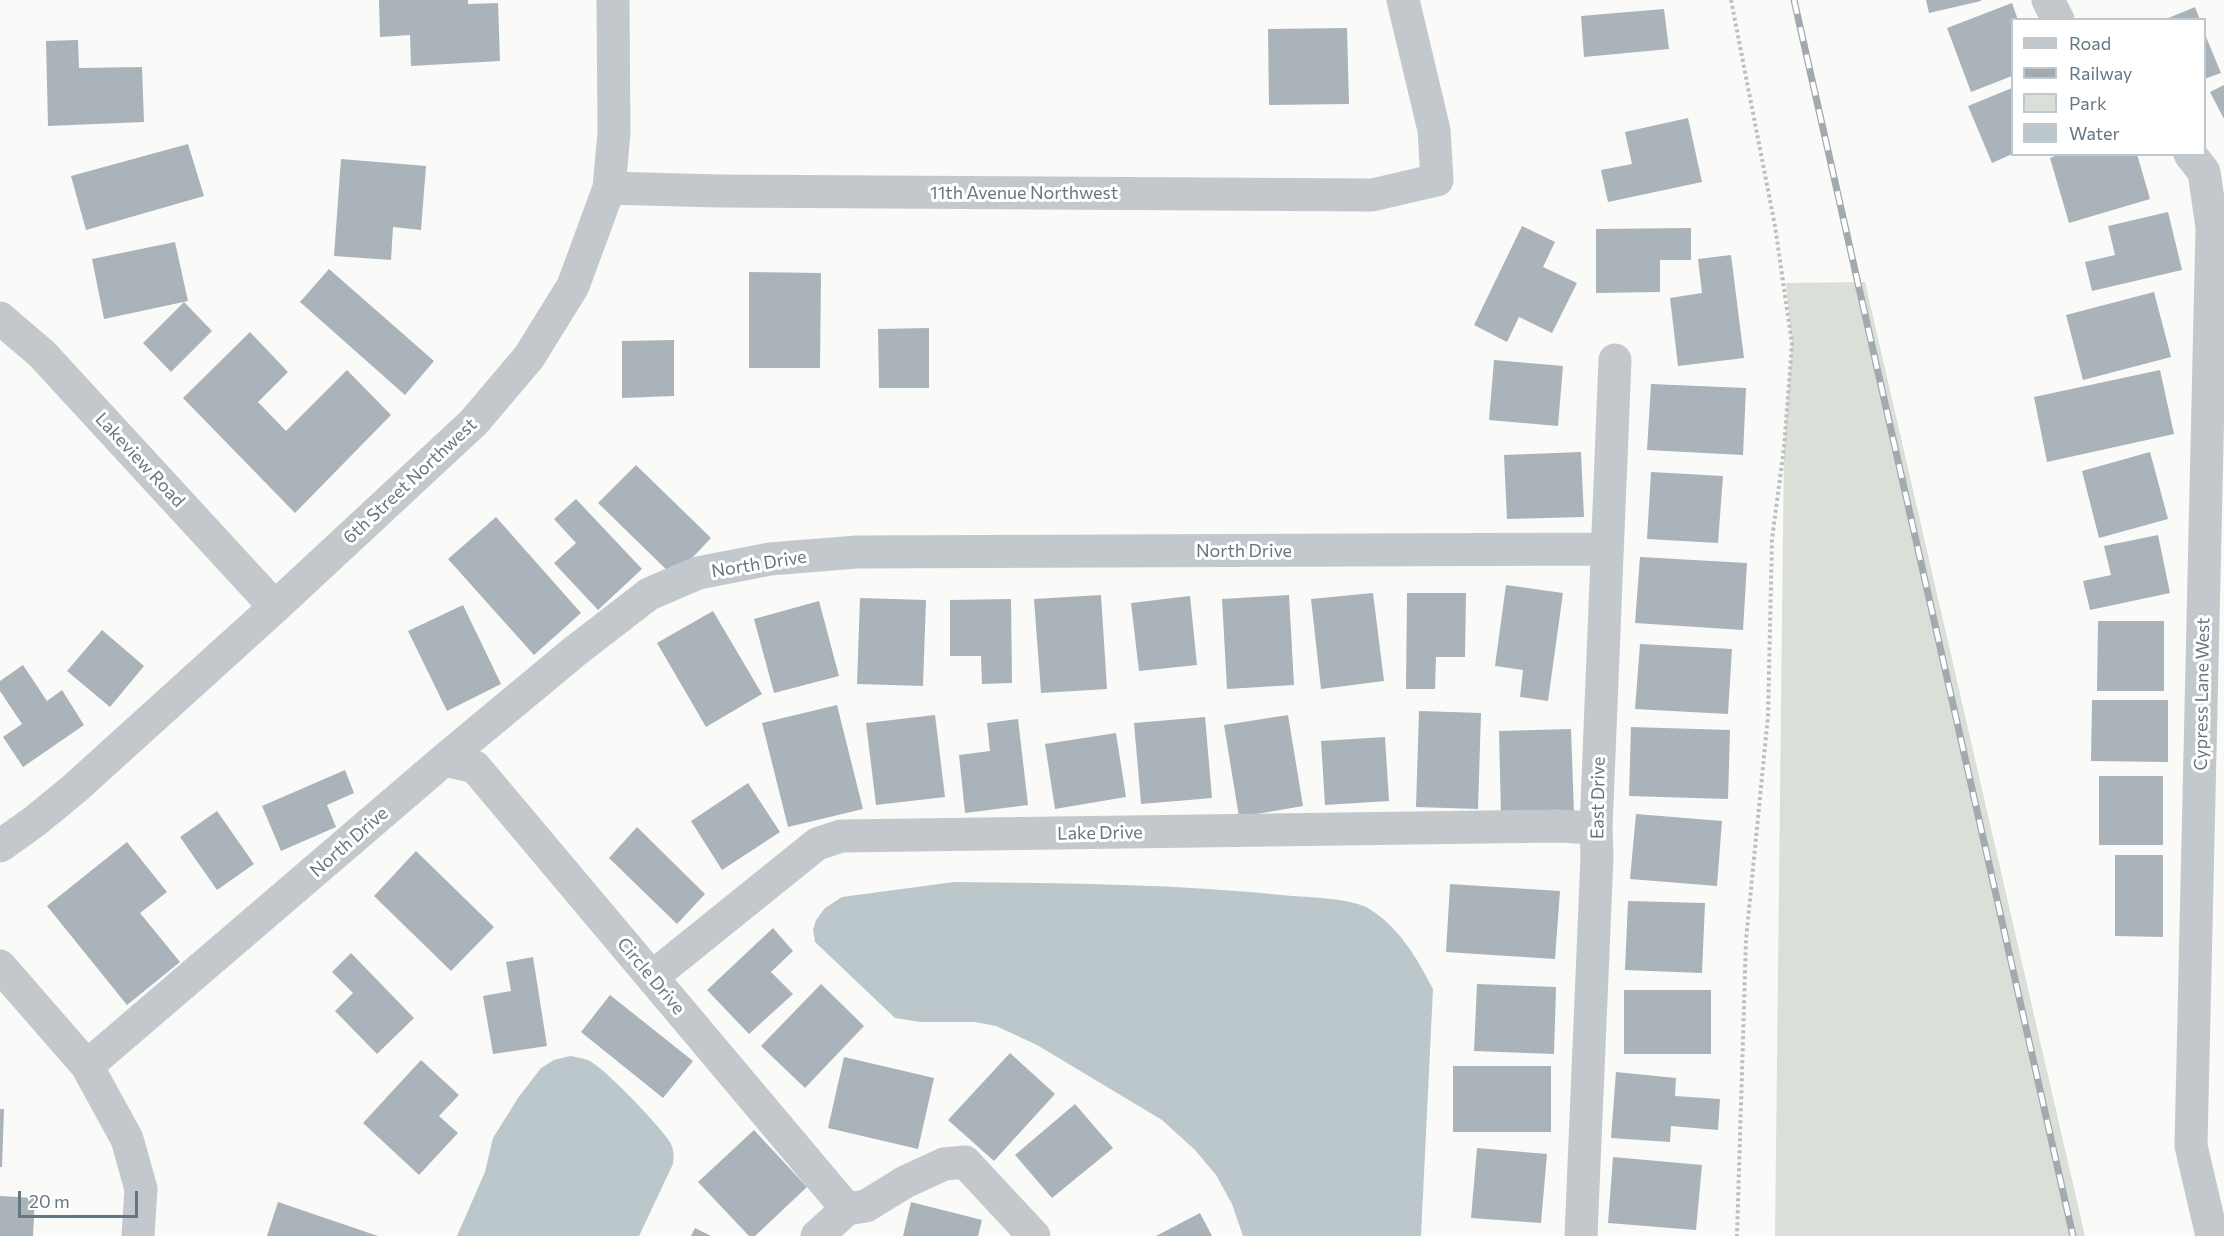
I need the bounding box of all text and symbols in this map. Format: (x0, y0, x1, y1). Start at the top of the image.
legend (2011, 18, 2206, 156)
text: Road (2069, 32, 2111, 54)
text: Railway (2069, 62, 2132, 84)
text: Park (2069, 92, 2107, 114)
text: Water (2069, 122, 2120, 144)
street label: 11th Avenue Northwest (930, 182, 1118, 204)
street label: Lakeview Road (91, 408, 189, 512)
street label: 6th Street Northwest (339, 414, 481, 548)
street label: North Drive (1196, 540, 1292, 562)
street label: North Drive (710, 546, 808, 582)
street label: Cypress Lane West (2190, 617, 2214, 771)
street label: East Drive (1586, 757, 1610, 839)
street label: North Drive (306, 802, 392, 882)
street label: Lake Drive (1057, 821, 1143, 845)
street label: Circle Drive (613, 933, 689, 1019)
scale bar (21, 1179, 141, 1217)
text: 20 m (29, 1190, 70, 1212)

